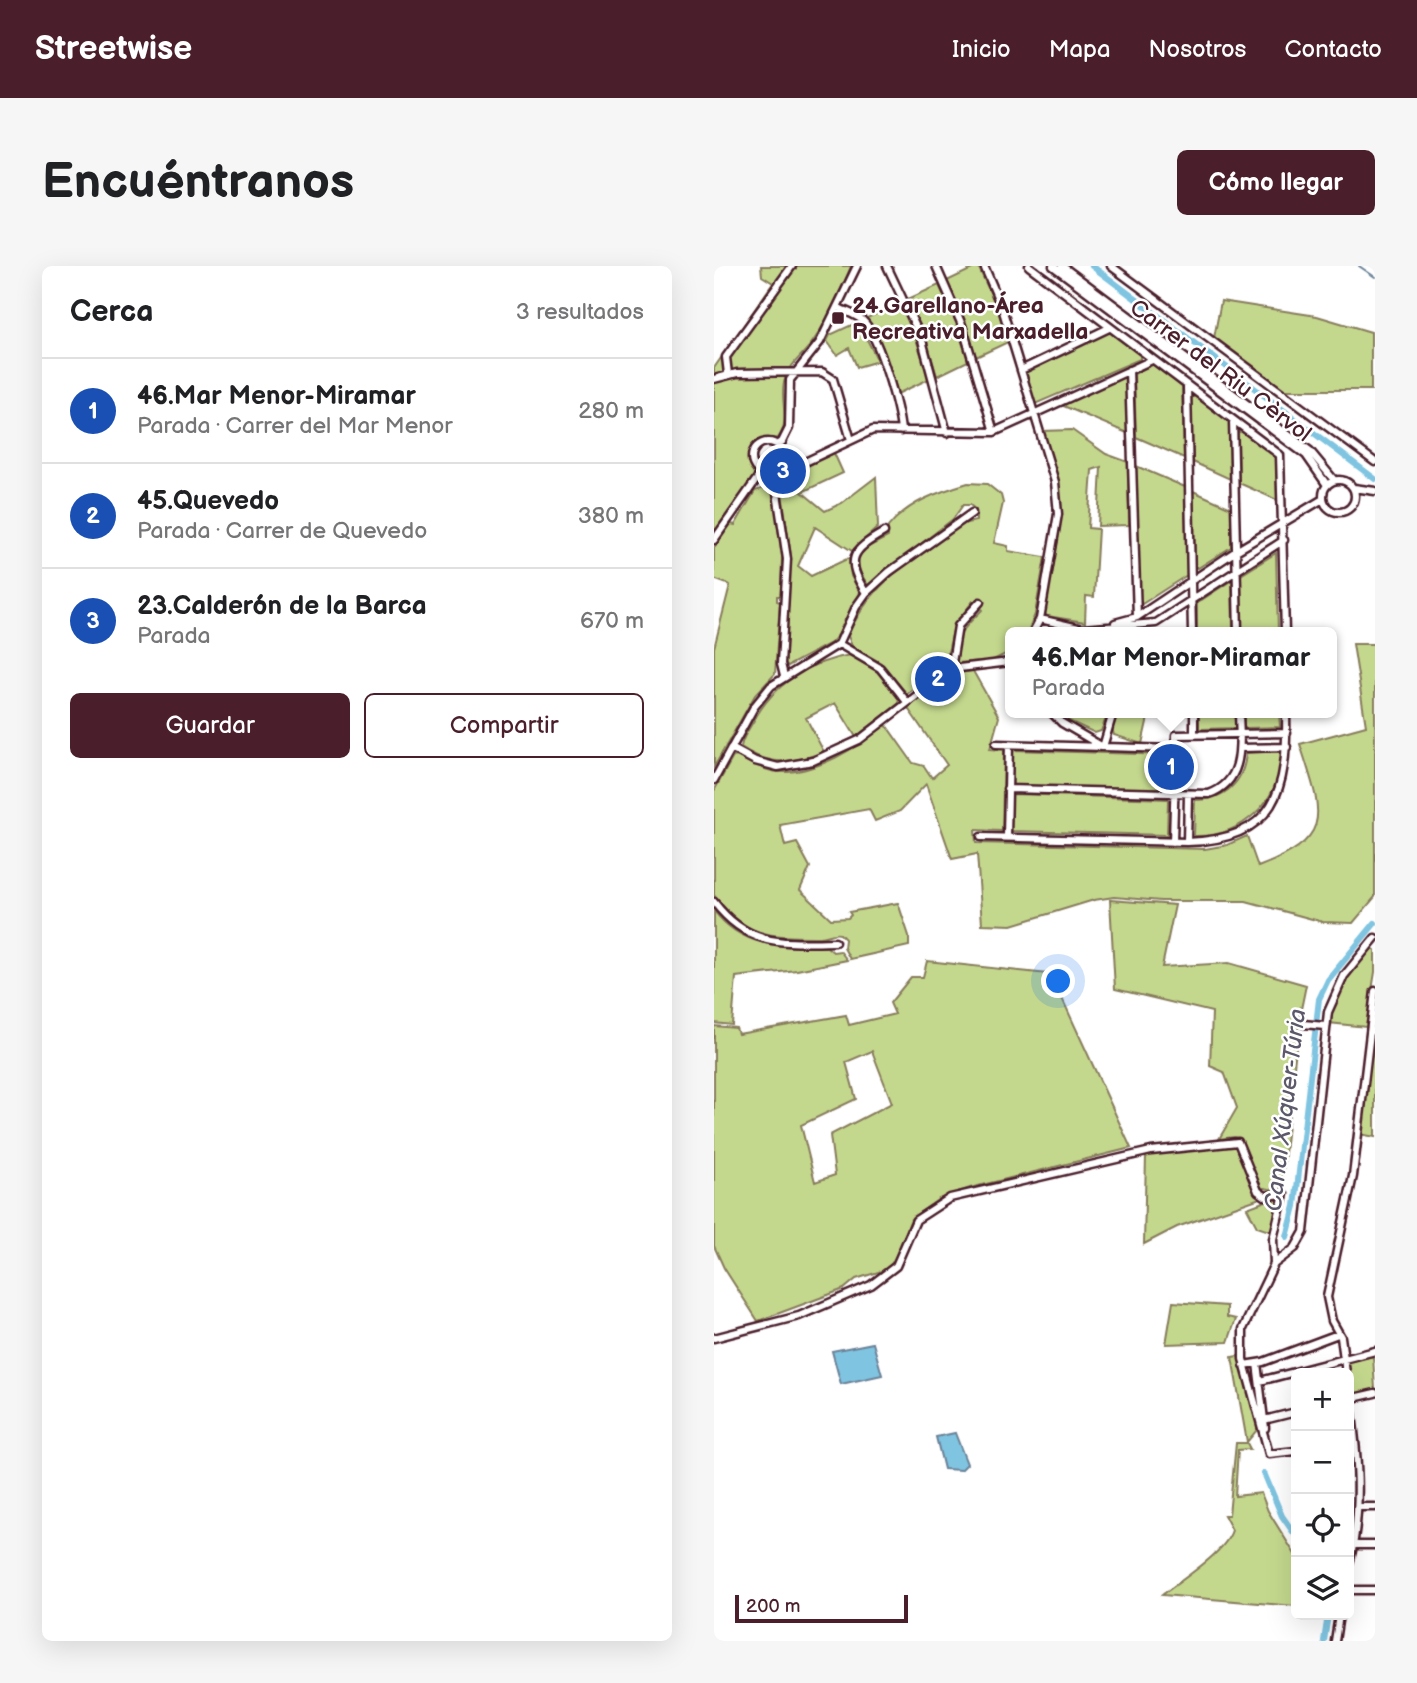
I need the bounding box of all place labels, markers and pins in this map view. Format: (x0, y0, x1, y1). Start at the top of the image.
place label: 24.Garellano-Área Recreativa Marxadella (852, 291, 1088, 346)
marker: 24.Garellano-Área Recreativa Marxadella (830, 310, 846, 326)
pin: 3 (760, 445, 806, 497)
pin: 2 (915, 653, 961, 705)
pin: 1 (1148, 741, 1194, 793)

